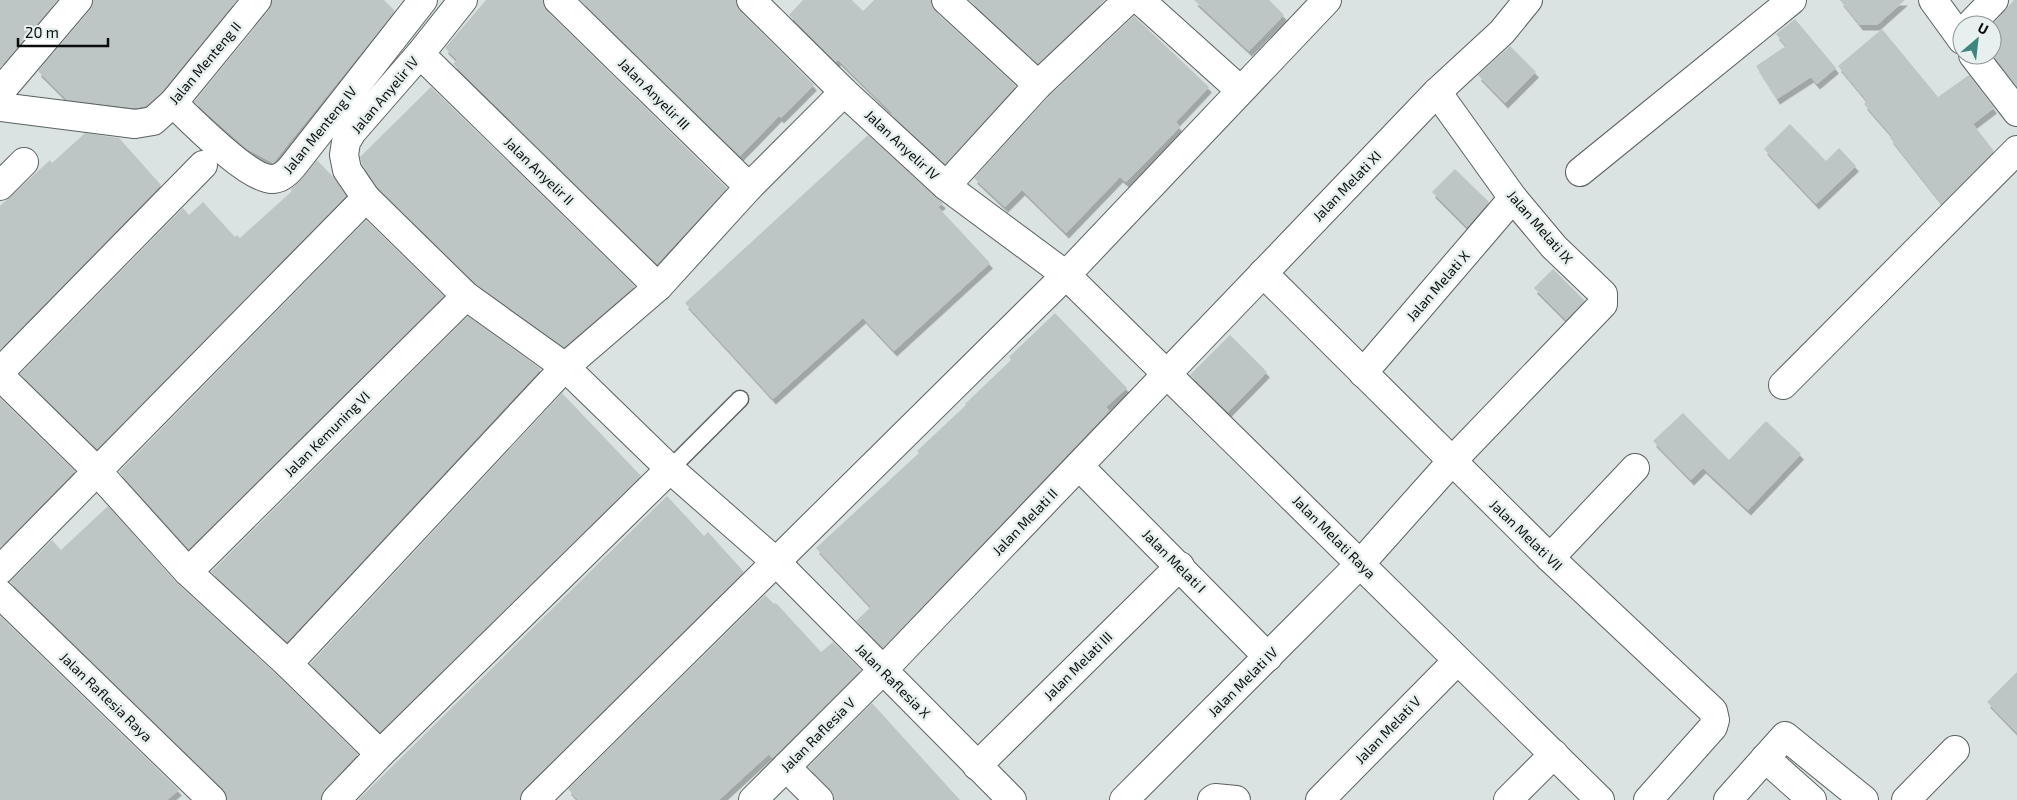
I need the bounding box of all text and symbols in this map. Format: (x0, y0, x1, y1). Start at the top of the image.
scale bar (18, 15, 108, 47)
north arrow (1952, 15, 2002, 65)
street label: Jalan Menteng II (165, 18, 244, 107)
text: U (1975, 18, 1992, 38)
text: 20 m (25, 23, 59, 41)
street label: Jalan Anyelir IV (348, 52, 422, 137)
street label: Jalan Anyelir III (615, 54, 694, 133)
street label: Jalan Menteng IV (279, 82, 360, 177)
street label: Jalan Anyelir IV (862, 106, 943, 184)
street label: Jalan Anyelir II (501, 133, 578, 208)
street label: Jalan Melati XI (1309, 147, 1384, 224)
street label: Jalan Melati IX (1504, 187, 1577, 267)
street label: Jalan Melati X (1402, 247, 1473, 324)
street label: Jalan Kemuning VI (280, 387, 373, 480)
street label: Jalan Melati II (988, 485, 1061, 559)
street label: Jalan Melati Raya (1289, 492, 1379, 582)
street label: Jalan Melati VII (1486, 496, 1566, 574)
street label: Jalan Melati I (1139, 525, 1210, 596)
street label: Jalan Melati III (1040, 628, 1116, 704)
street label: Jalan Raflesia X (852, 640, 935, 722)
street label: Jalan Melati IV (1204, 643, 1281, 720)
street label: Jalan Raflesia Raya (57, 648, 156, 745)
street label: Jalan Melati V (1351, 692, 1424, 767)
street label: Jalan Raflesia V (777, 694, 859, 775)

